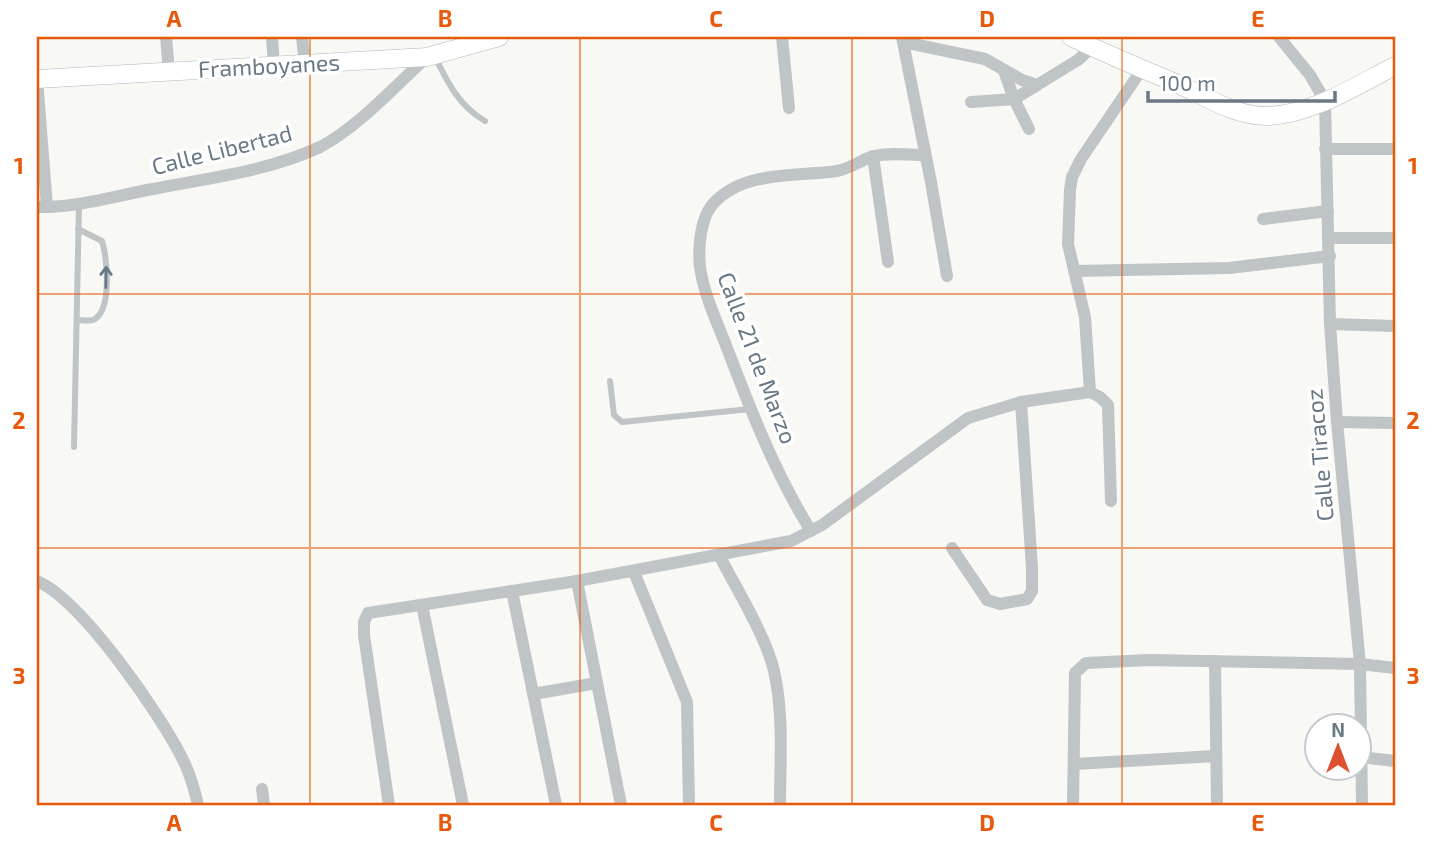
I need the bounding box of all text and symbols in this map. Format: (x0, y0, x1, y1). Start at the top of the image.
text: A (166, 4, 182, 32)
text: B (438, 4, 452, 32)
text: C (709, 4, 723, 32)
text: D (979, 4, 995, 32)
text: E (1251, 4, 1265, 32)
street label: Framboyanes (197, 47, 341, 83)
scale bar (1148, 60, 1336, 104)
text: 100 m (1159, 70, 1216, 95)
street label: Calle Libertad (149, 118, 295, 180)
text: 1 (14, 151, 24, 179)
text: 1 (1408, 151, 1418, 179)
one-way arrow (100, 266, 113, 289)
street label: Calle 21 de Marzo (712, 268, 804, 447)
street label: Calle Tiracoz (1299, 388, 1339, 523)
text: 2 (12, 406, 26, 434)
text: 2 (1406, 406, 1420, 434)
text: 3 (12, 661, 26, 689)
text: 3 (1406, 661, 1420, 689)
north arrow (1302, 712, 1372, 782)
text: N (1331, 718, 1345, 741)
text: A (166, 808, 182, 836)
text: B (438, 808, 452, 836)
text: C (709, 808, 723, 836)
text: D (979, 808, 995, 836)
text: E (1251, 808, 1265, 836)

